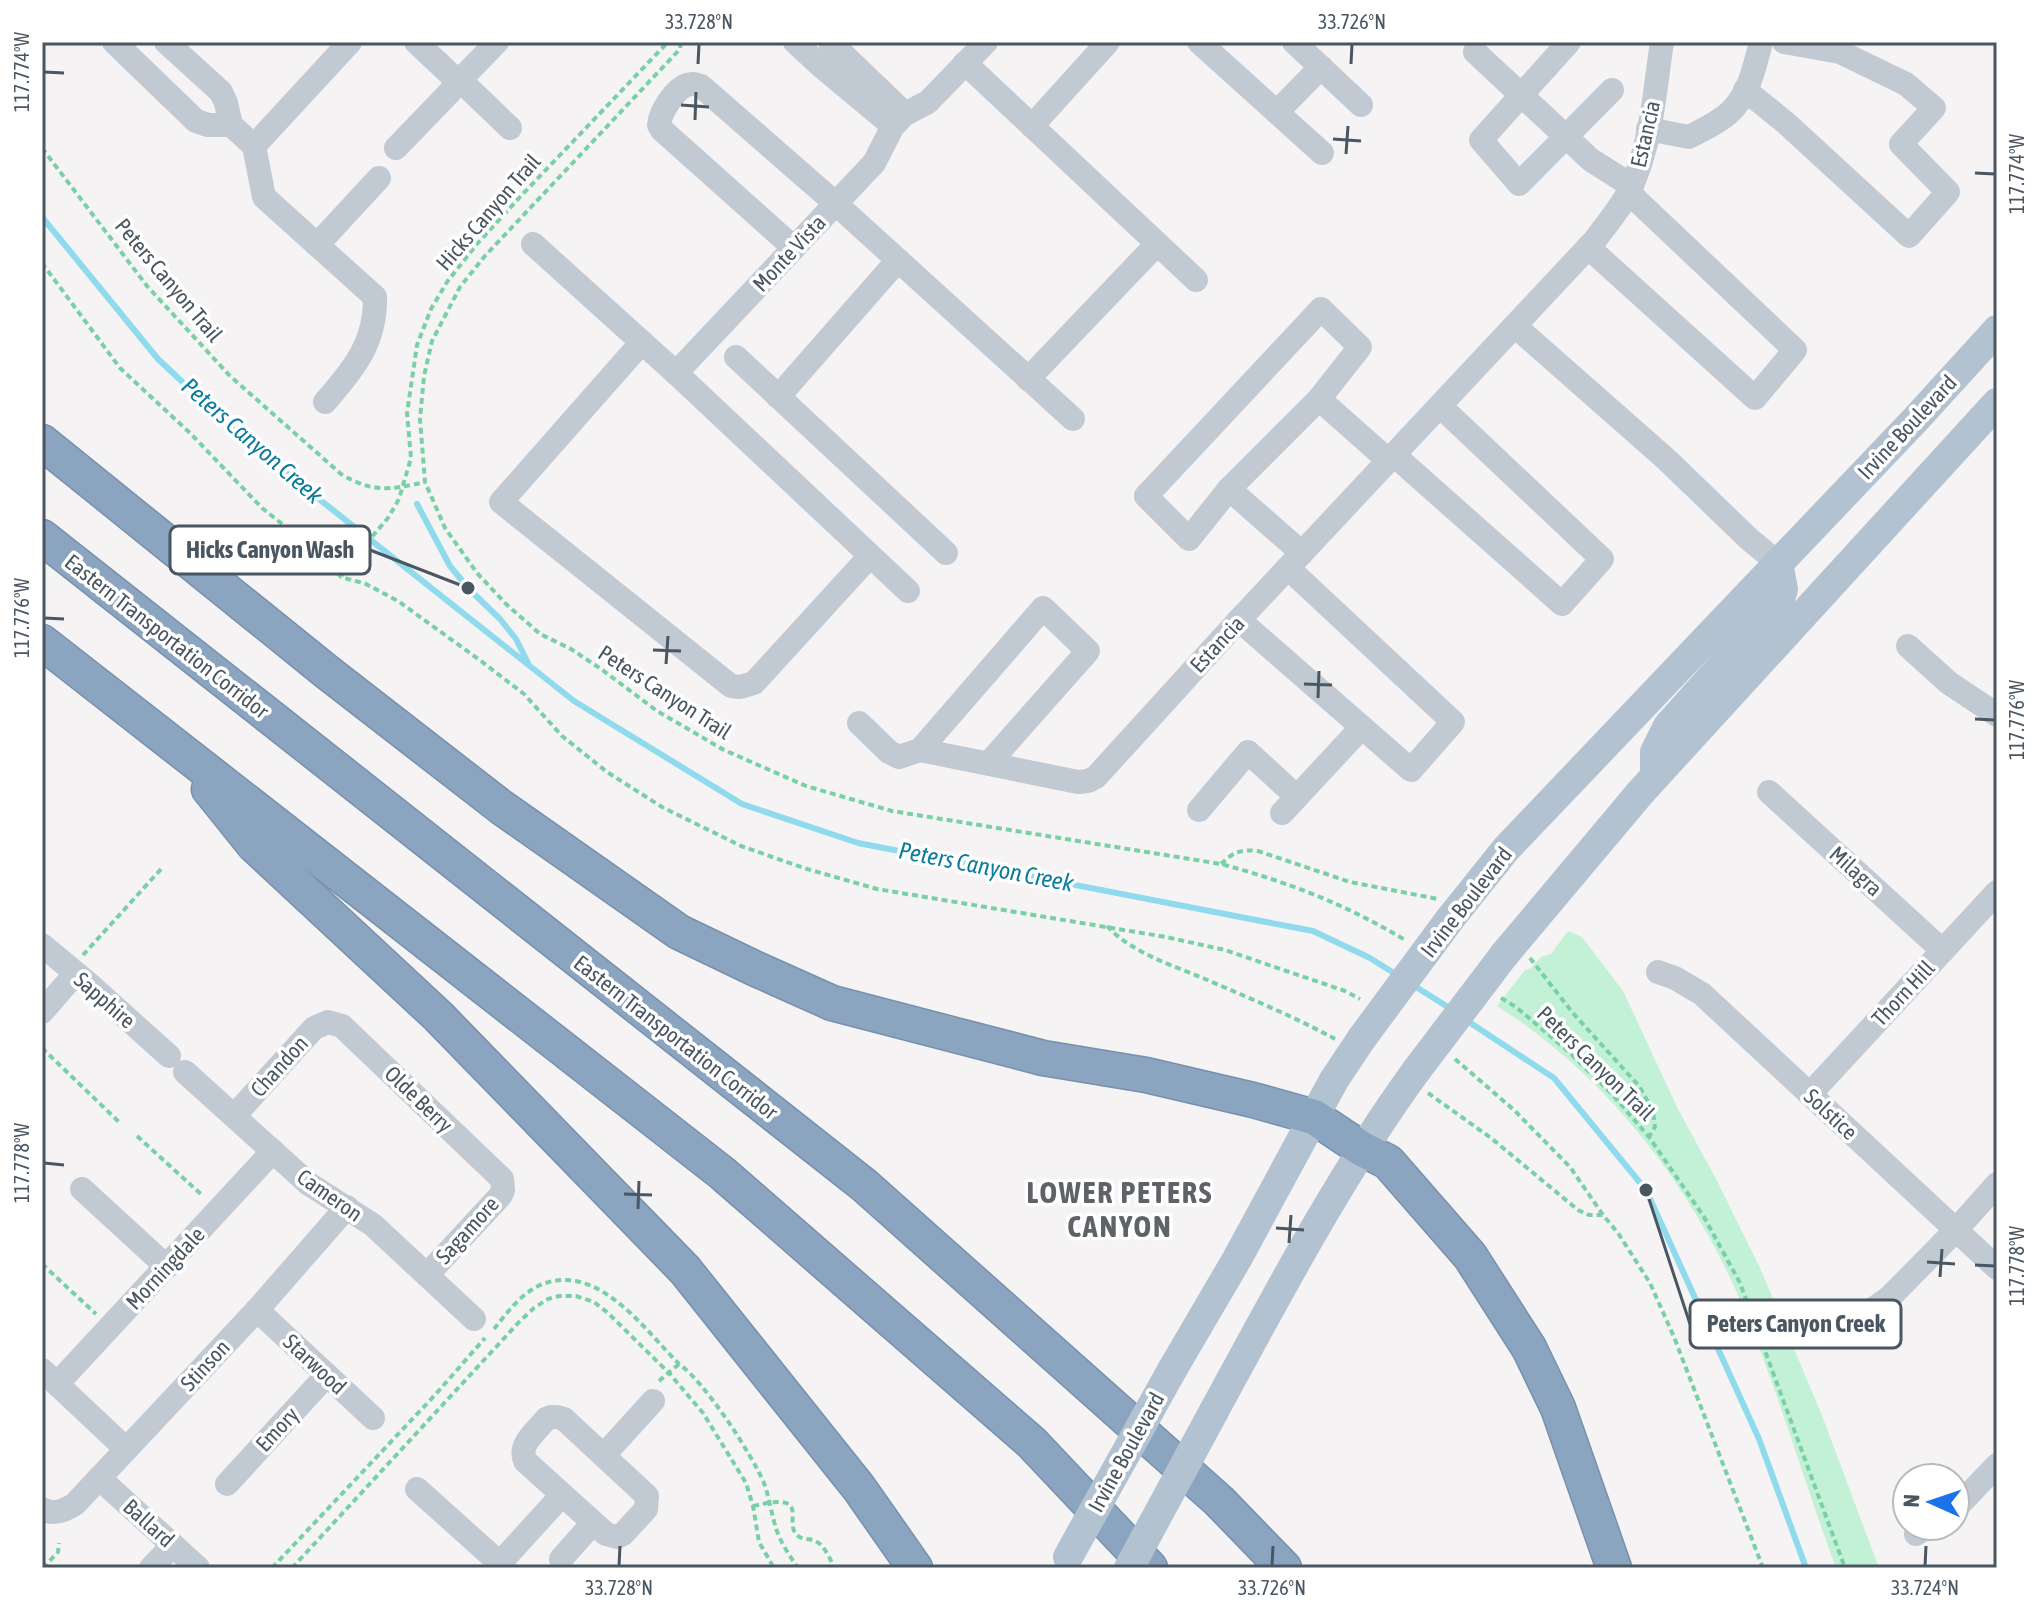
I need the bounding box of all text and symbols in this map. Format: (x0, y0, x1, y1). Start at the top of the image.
text: 33.728°N (665, 10, 733, 33)
text: 33.726°N (1318, 10, 1386, 33)
text: 117.774°W (10, 32, 33, 112)
street label: Estancia (1625, 98, 1665, 170)
text: 117.774°W (2005, 134, 2028, 214)
street label: Hicks Canyon Trail (430, 148, 546, 275)
street label: Monte Vista (747, 209, 831, 297)
street label: Peters Canyon Trail (110, 213, 228, 347)
street label: Irvine Boulevard (1852, 370, 1962, 484)
water label: Peters Canyon Creek (177, 372, 328, 509)
callout: Hicks Canyon Wash (170, 526, 370, 574)
text: Hicks Canyon Wash (186, 536, 354, 563)
street label: Eastern Transportation Corridor (60, 548, 274, 724)
text: 117.776°W (10, 578, 33, 658)
street label: Estancia (1184, 610, 1250, 678)
street label: Peters Canyon Trail (594, 639, 736, 745)
text: 117.776°W (2005, 680, 2028, 760)
water label: Peters Canyon Creek (896, 836, 1076, 897)
street label: Milagra (1824, 841, 1888, 901)
street label: Irvine Boulevard (1415, 842, 1517, 962)
street label: Eastern Transportation Corridor (569, 949, 783, 1125)
street label: Thorn Hill (1866, 955, 1940, 1031)
street label: Sapphire (69, 966, 141, 1034)
street label: Peters Canyon Trail (1532, 1000, 1660, 1126)
street label: Chandon (245, 1030, 313, 1102)
street label: Olde Berry (380, 1060, 458, 1138)
street label: Solstice (1799, 1083, 1863, 1145)
text: 117.778°W (10, 1123, 33, 1203)
street label: Cameron (292, 1163, 368, 1227)
district label: LOWER PETERS CANYON (1027, 1175, 1213, 1243)
street label: Sagamore (430, 1191, 504, 1269)
street label: Morningdale (120, 1221, 210, 1315)
text: 117.778°W (2005, 1226, 2028, 1306)
callout: Peters Canyon Creek (1690, 1300, 1901, 1348)
text: Peters Canyon Creek (1707, 1310, 1886, 1337)
street label: Starwood (278, 1328, 352, 1400)
street label: Stinson (175, 1334, 235, 1396)
street label: Irvine Boulevard (1082, 1388, 1170, 1516)
street label: Emory (250, 1401, 304, 1457)
north arrow (1891, 1462, 1971, 1542)
street label: Ballard (118, 1493, 180, 1553)
text: N (1898, 1494, 1924, 1508)
text: 33.728°N (585, 1576, 653, 1599)
text: 33.726°N (1238, 1576, 1306, 1599)
text: 33.724°N (1891, 1576, 1959, 1599)

